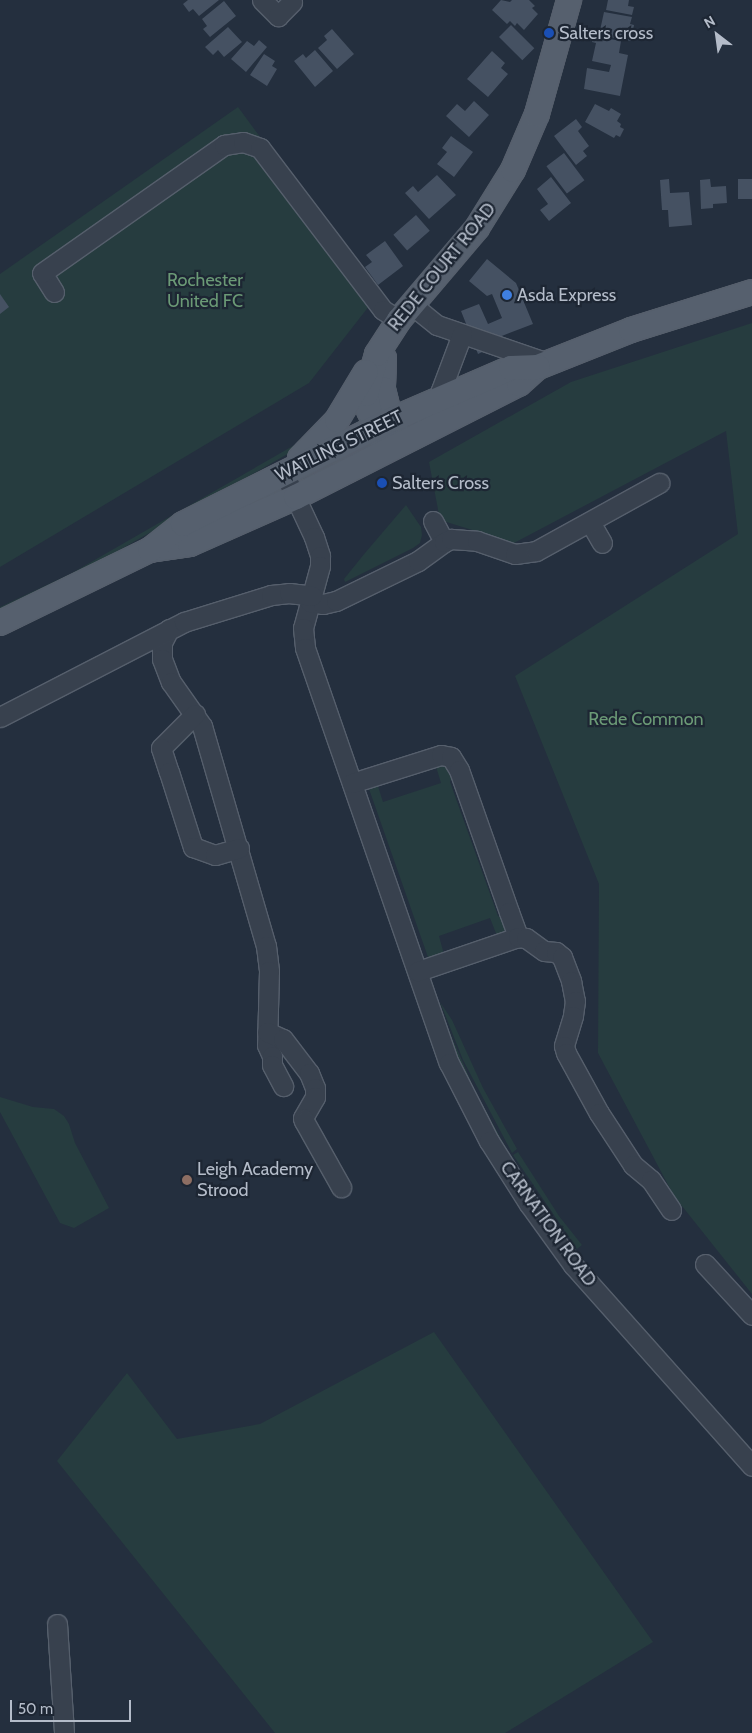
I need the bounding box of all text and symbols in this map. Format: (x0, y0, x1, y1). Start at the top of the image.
north arrow (692, 10, 742, 60)
text: N (701, 12, 718, 32)
place label: Salters cross (559, 22, 653, 44)
marker: Salters cross (543, 27, 555, 39)
street label: REDE COURT ROAD (384, 199, 500, 335)
park label: Rochester United FC (167, 270, 243, 312)
place label: Asda Express (517, 284, 616, 306)
marker: Asda Express (501, 289, 513, 301)
street label: WATLING STREET (272, 406, 406, 486)
place label: Salters Cross (392, 472, 489, 494)
marker: Salters Cross (376, 477, 388, 489)
park label: Rede Common (588, 708, 704, 730)
street label: CARNATION ROAD (495, 1157, 601, 1291)
place label: Leigh Academy Strood (197, 1159, 313, 1202)
marker: Leigh Academy Strood (181, 1174, 193, 1186)
scale bar (12, 1690, 134, 1722)
text: 50 m (18, 1700, 53, 1718)

